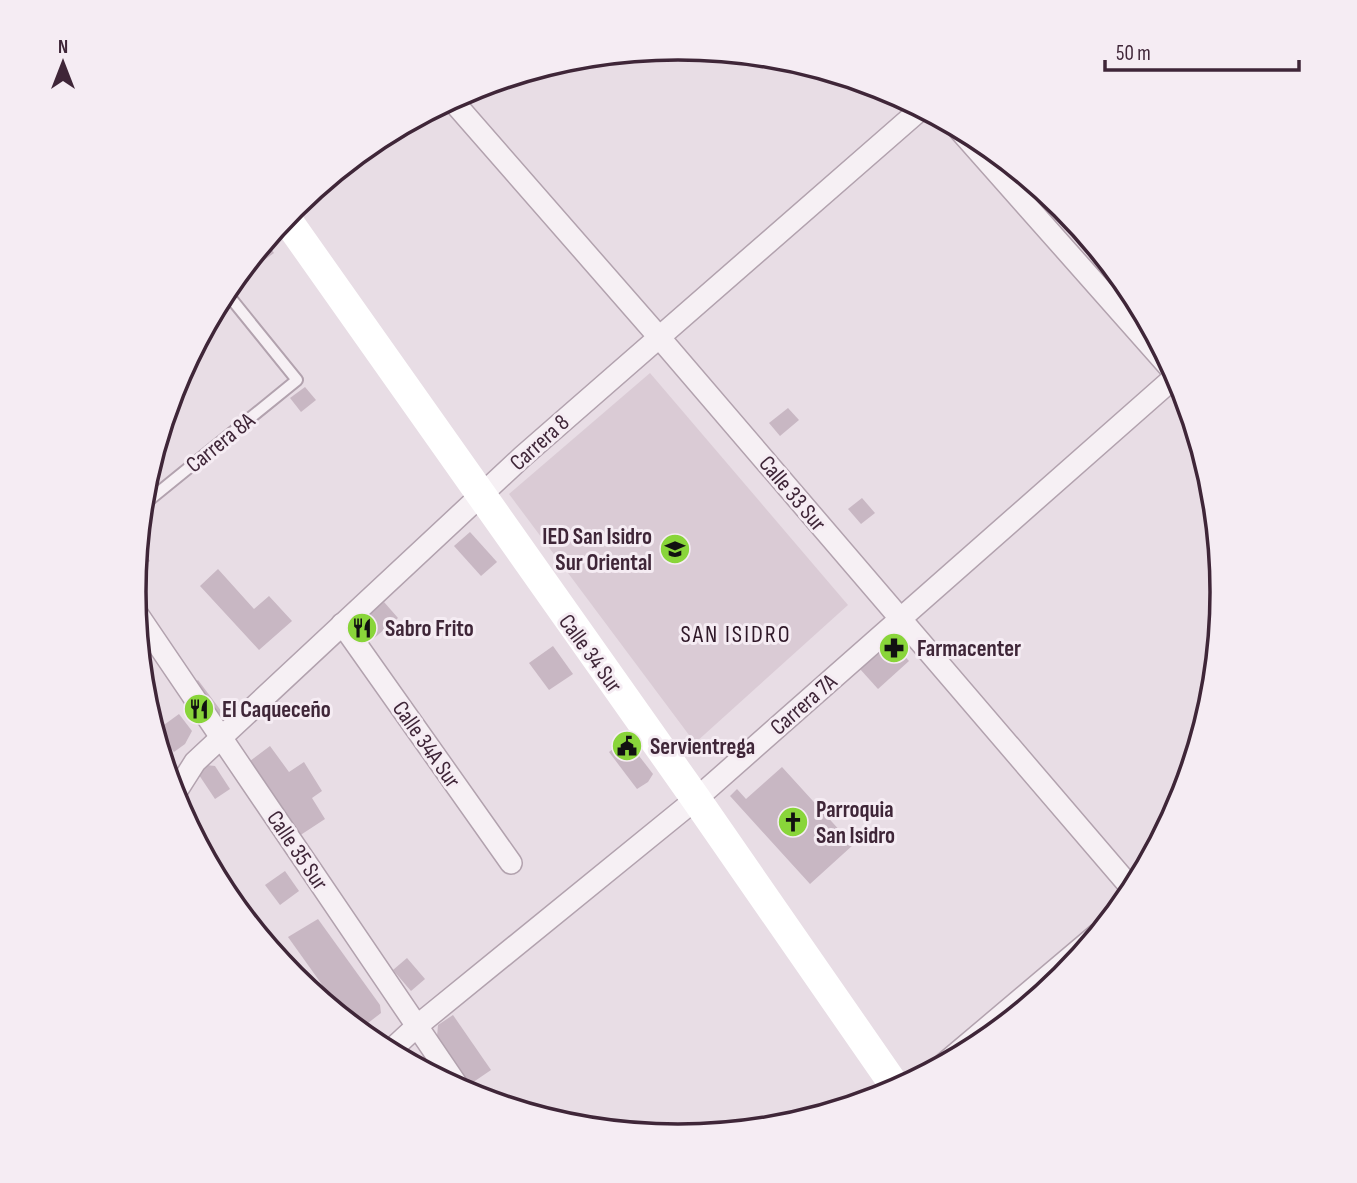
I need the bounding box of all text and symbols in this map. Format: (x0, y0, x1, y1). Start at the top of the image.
north arrow (28, 28, 98, 98)
scale bar (1105, 28, 1299, 72)
text: N (58, 36, 68, 59)
text: 50 m (1116, 41, 1151, 66)
street label: Carrera 8A (181, 407, 261, 479)
street label: Carrera 8 (504, 409, 575, 477)
street label: Calle 33 Sur (753, 450, 832, 537)
place label: IED San Isidro Sur Oriental (542, 523, 652, 577)
school or university icon: IED San Isidro Sur Oriental (658, 532, 692, 566)
street label: Calle 34 Sur (552, 609, 628, 699)
restaurant icon: Sabro Frito (345, 611, 379, 645)
place label: Sabro Frito (385, 615, 474, 643)
district label: SAN ISIDRO (680, 620, 792, 649)
pharmacy icon: Farmacenter (877, 631, 911, 665)
place label: Farmacenter (917, 635, 1021, 663)
street label: Carrera 7A (765, 668, 843, 741)
restaurant icon: El Caqueceño (182, 692, 216, 726)
place label: El Caqueceño (222, 696, 331, 724)
street label: Calle 34A Sur (386, 696, 467, 794)
public building icon: Servientrega (610, 729, 644, 763)
place label: Servientrega (650, 733, 755, 761)
place label: Parroquia San Isidro (816, 796, 895, 850)
church icon: Parroquia San Isidro (776, 805, 810, 839)
street label: Calle 35 Sur (260, 806, 334, 896)

